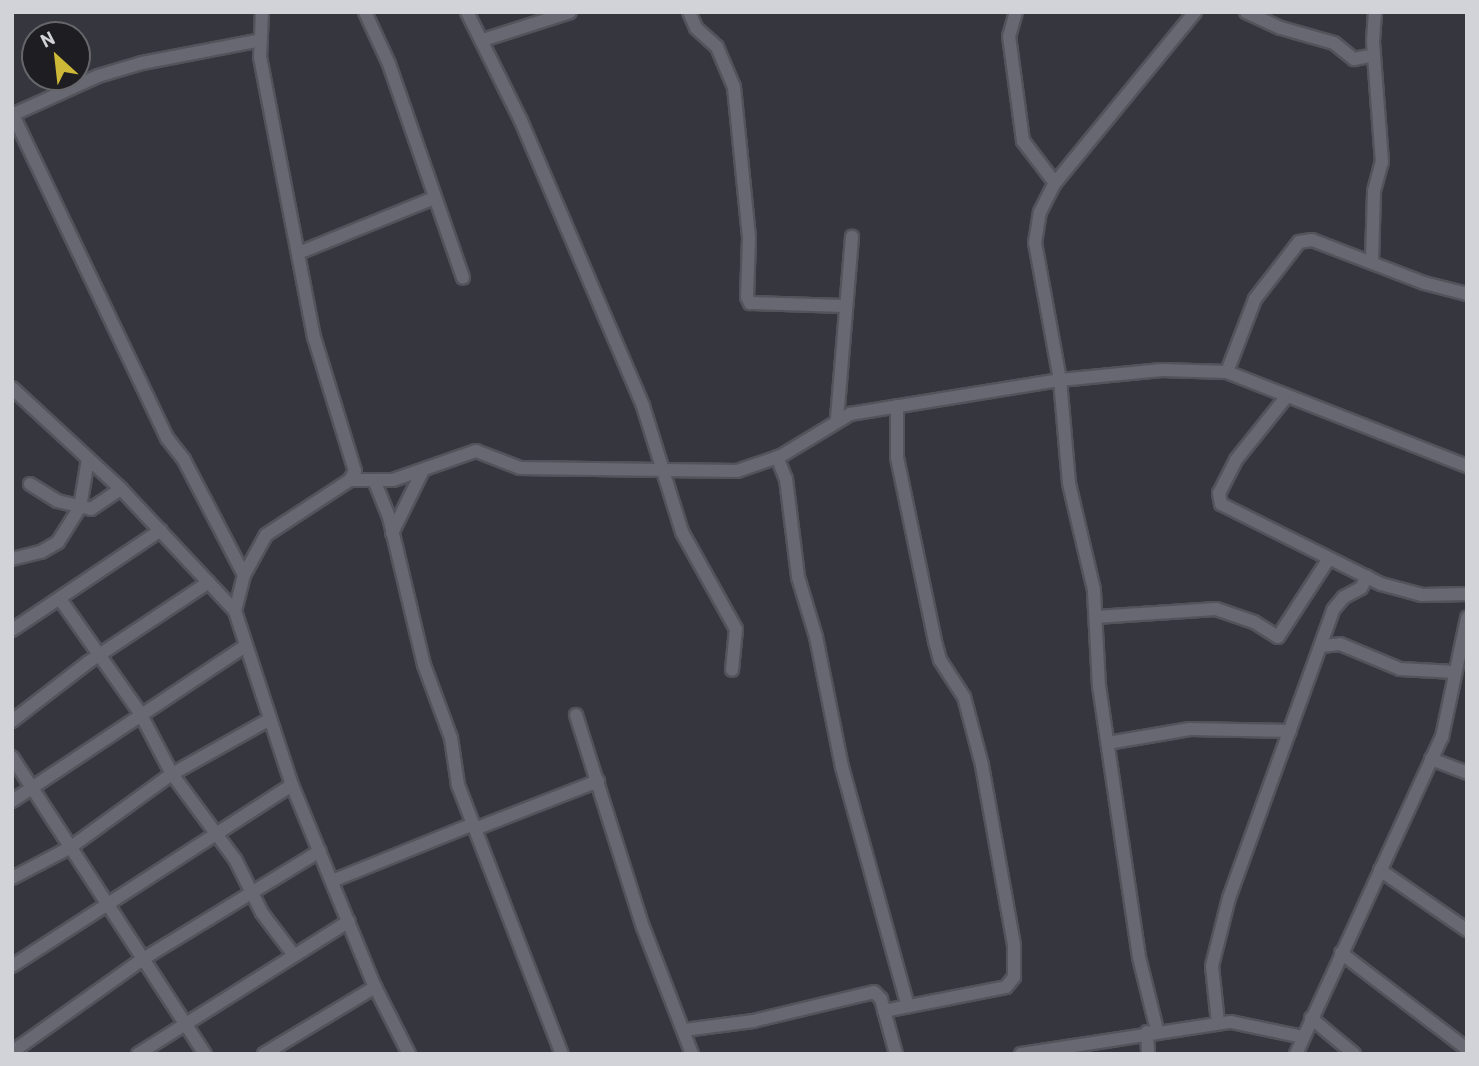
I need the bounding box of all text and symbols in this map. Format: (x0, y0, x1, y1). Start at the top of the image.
north arrow (21, 21, 91, 91)
text: N (36, 26, 58, 52)

